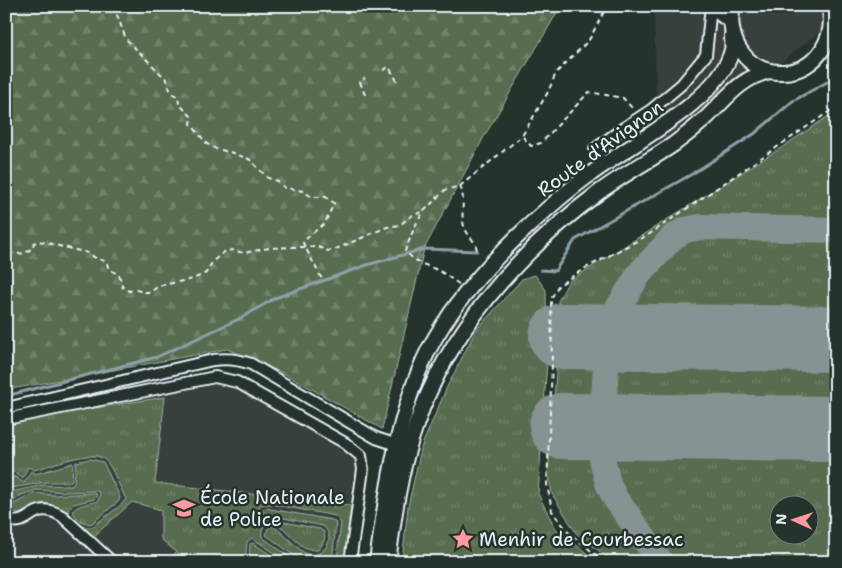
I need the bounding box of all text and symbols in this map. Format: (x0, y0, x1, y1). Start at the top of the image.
street label: Route d'Avignon (532, 94, 668, 202)
place label: École Nationale de Police (200, 484, 345, 532)
school or university icon: École Nationale de Police (171, 495, 197, 521)
north arrow (770, 496, 820, 546)
text: N (772, 513, 790, 525)
place icon: Menhir de Courbessac (450, 526, 476, 552)
place label: Menhir de Courbessac (479, 527, 684, 552)

